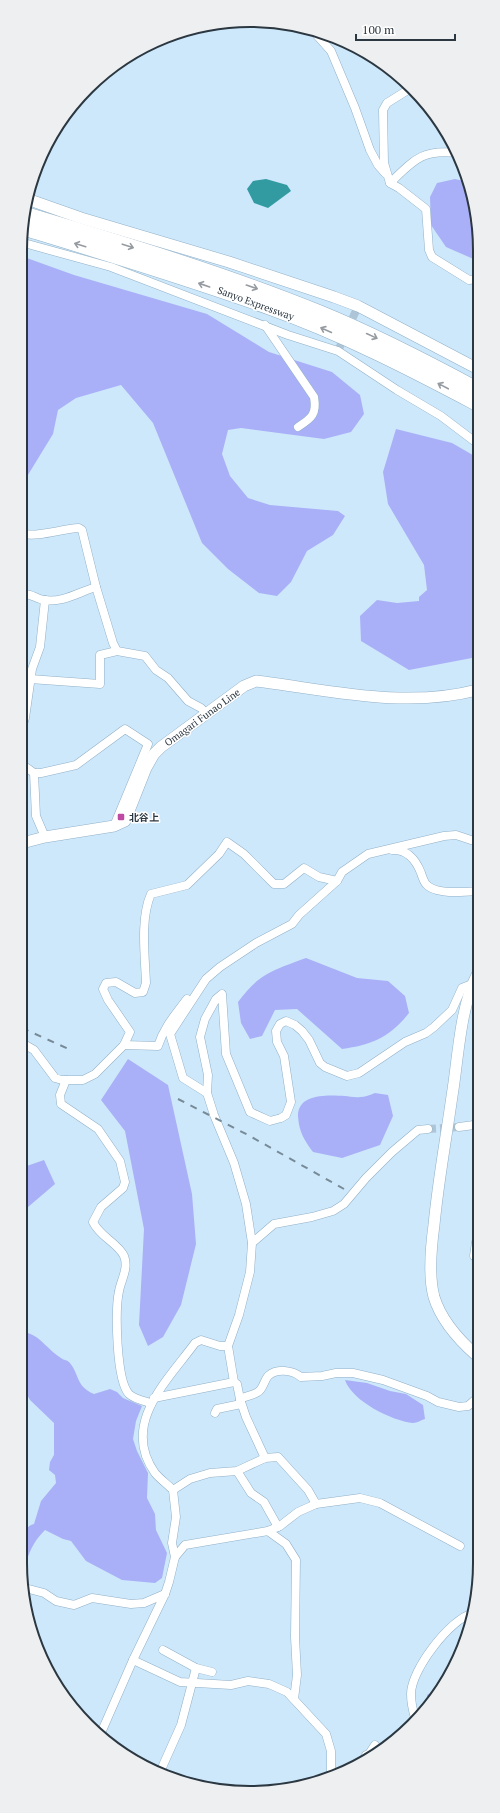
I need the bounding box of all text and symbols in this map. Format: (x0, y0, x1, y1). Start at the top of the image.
scale bar (356, 16, 455, 42)
text: 100 m (362, 22, 395, 37)
one-way arrow (75, 241, 87, 249)
one-way arrow (122, 243, 135, 250)
one-way arrow (198, 281, 211, 288)
street label: Sanyo Expressway (216, 284, 297, 324)
one-way arrow (245, 284, 257, 292)
one-way arrow (321, 325, 333, 333)
one-way arrow (366, 333, 378, 340)
one-way arrow (438, 381, 450, 389)
street label: Omagari Funao Line (162, 686, 243, 749)
place label: 北谷上 (129, 811, 159, 824)
marker: 北谷上 (116, 812, 126, 822)

